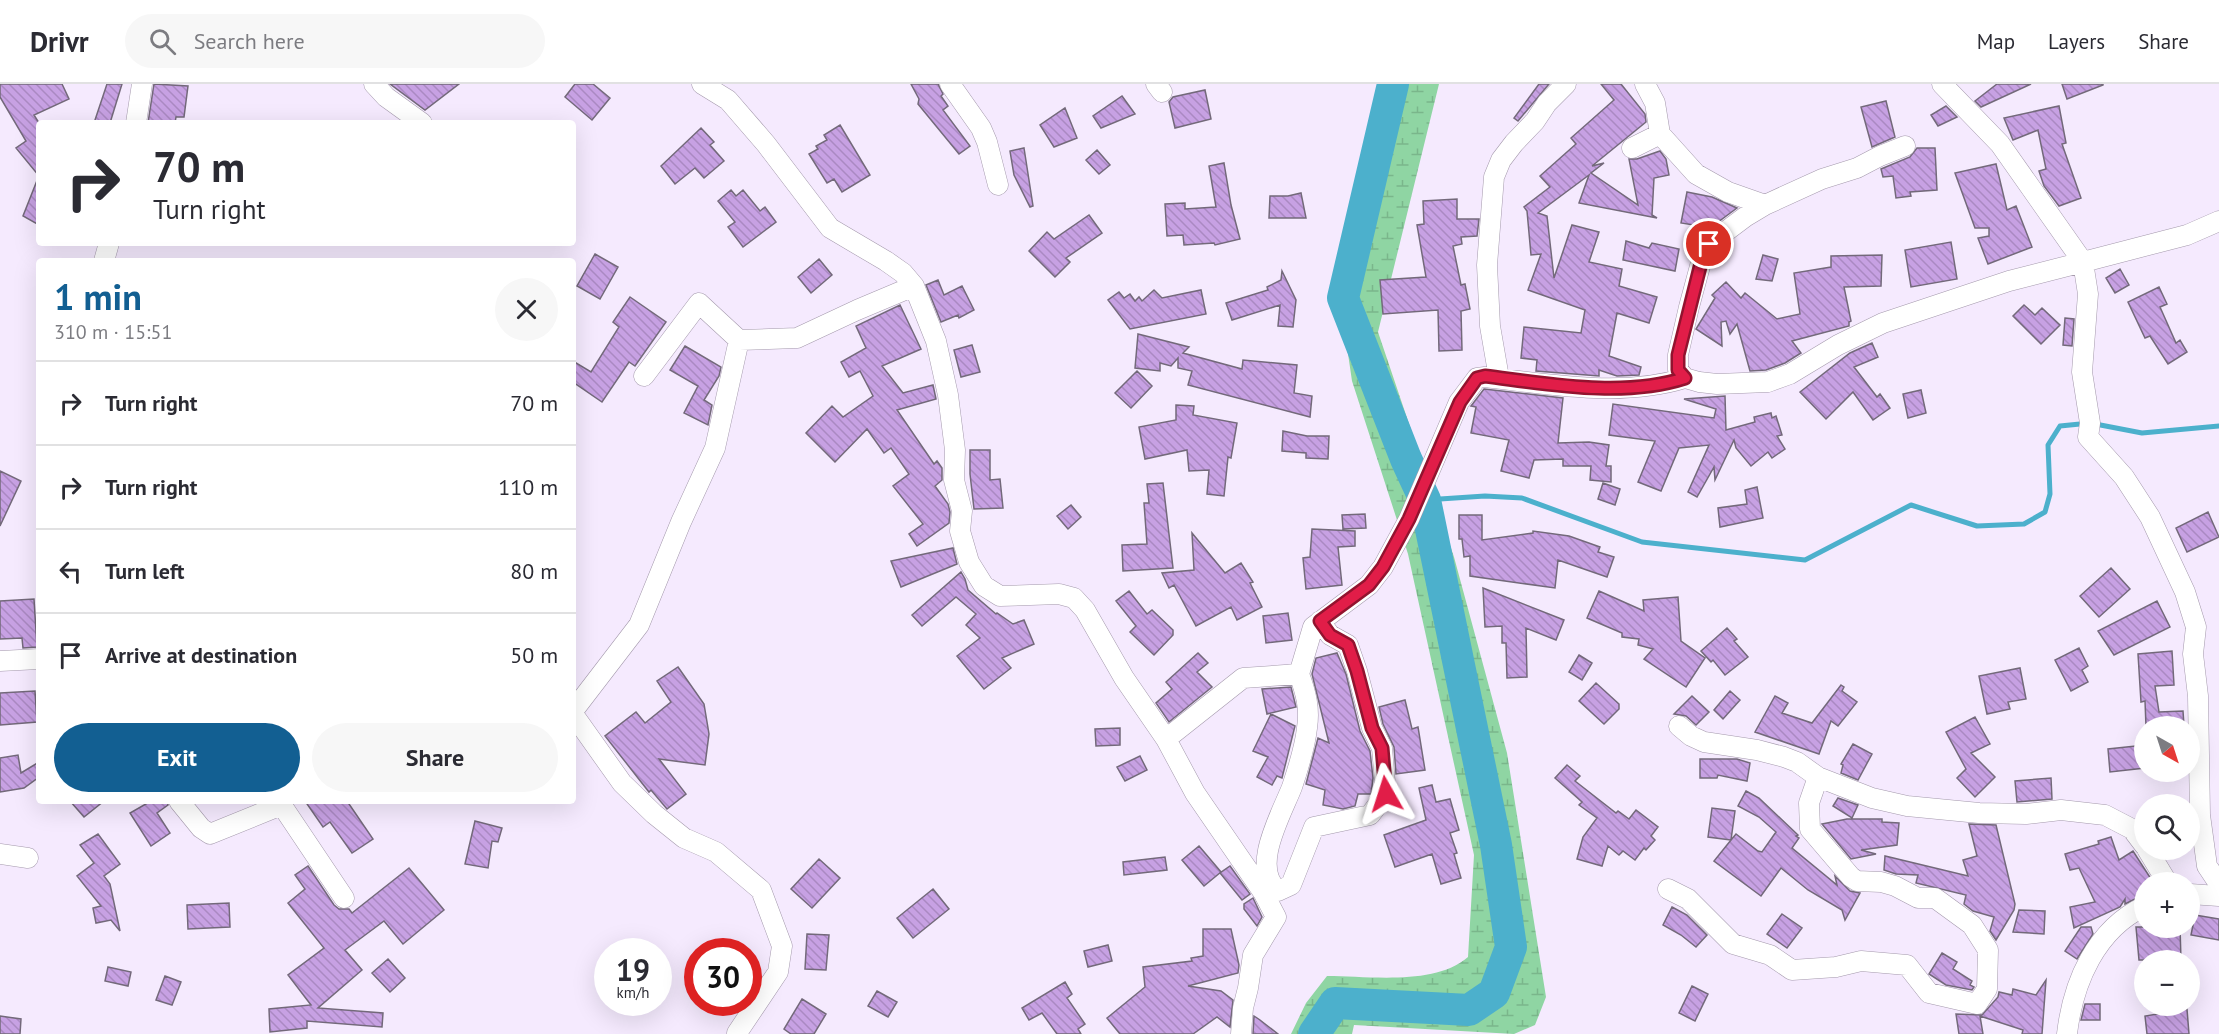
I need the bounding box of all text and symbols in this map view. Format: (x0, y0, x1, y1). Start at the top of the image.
search box (125, 14, 545, 68)
text: Drivr (30, 23, 89, 60)
icon: search (146, 25, 179, 58)
text: Search here (194, 27, 305, 55)
text: Map (1977, 28, 2015, 55)
text: Layers (2048, 28, 2105, 55)
text: Share (2138, 28, 2189, 55)
text: 70 m (153, 139, 245, 194)
icon: right (54, 144, 132, 222)
text: Turn right (153, 192, 266, 226)
pin (1683, 218, 1734, 269)
icon: arrive (1692, 227, 1725, 260)
text: 1 min (54, 273, 142, 320)
button: close (495, 278, 558, 341)
text: 310 m · 15:51 (54, 319, 172, 345)
icon: right (54, 387, 87, 420)
text: Turn right (105, 389, 197, 417)
text: 70 m (510, 389, 558, 417)
icon: right (54, 471, 87, 504)
text: Turn right (105, 473, 197, 501)
text: 110 m (498, 473, 558, 501)
icon: left (54, 555, 87, 588)
text: Turn left (105, 557, 185, 585)
text: 80 m (510, 557, 558, 585)
icon: arrive (54, 639, 87, 672)
text: Arrive at destination (105, 641, 297, 669)
text: 50 m (510, 641, 558, 669)
north arrow (2134, 716, 2200, 782)
map controls (2134, 716, 2200, 1016)
button: Exit (54, 723, 300, 792)
button: Share (312, 723, 558, 792)
position arrow (1354, 762, 1418, 826)
button: search (2134, 794, 2200, 860)
button: + (2134, 872, 2200, 938)
speed limit sign: 30 (684, 938, 762, 1016)
text: 19 (616, 950, 650, 989)
button: − (2134, 950, 2200, 1016)
text: km/h (617, 983, 649, 1002)

